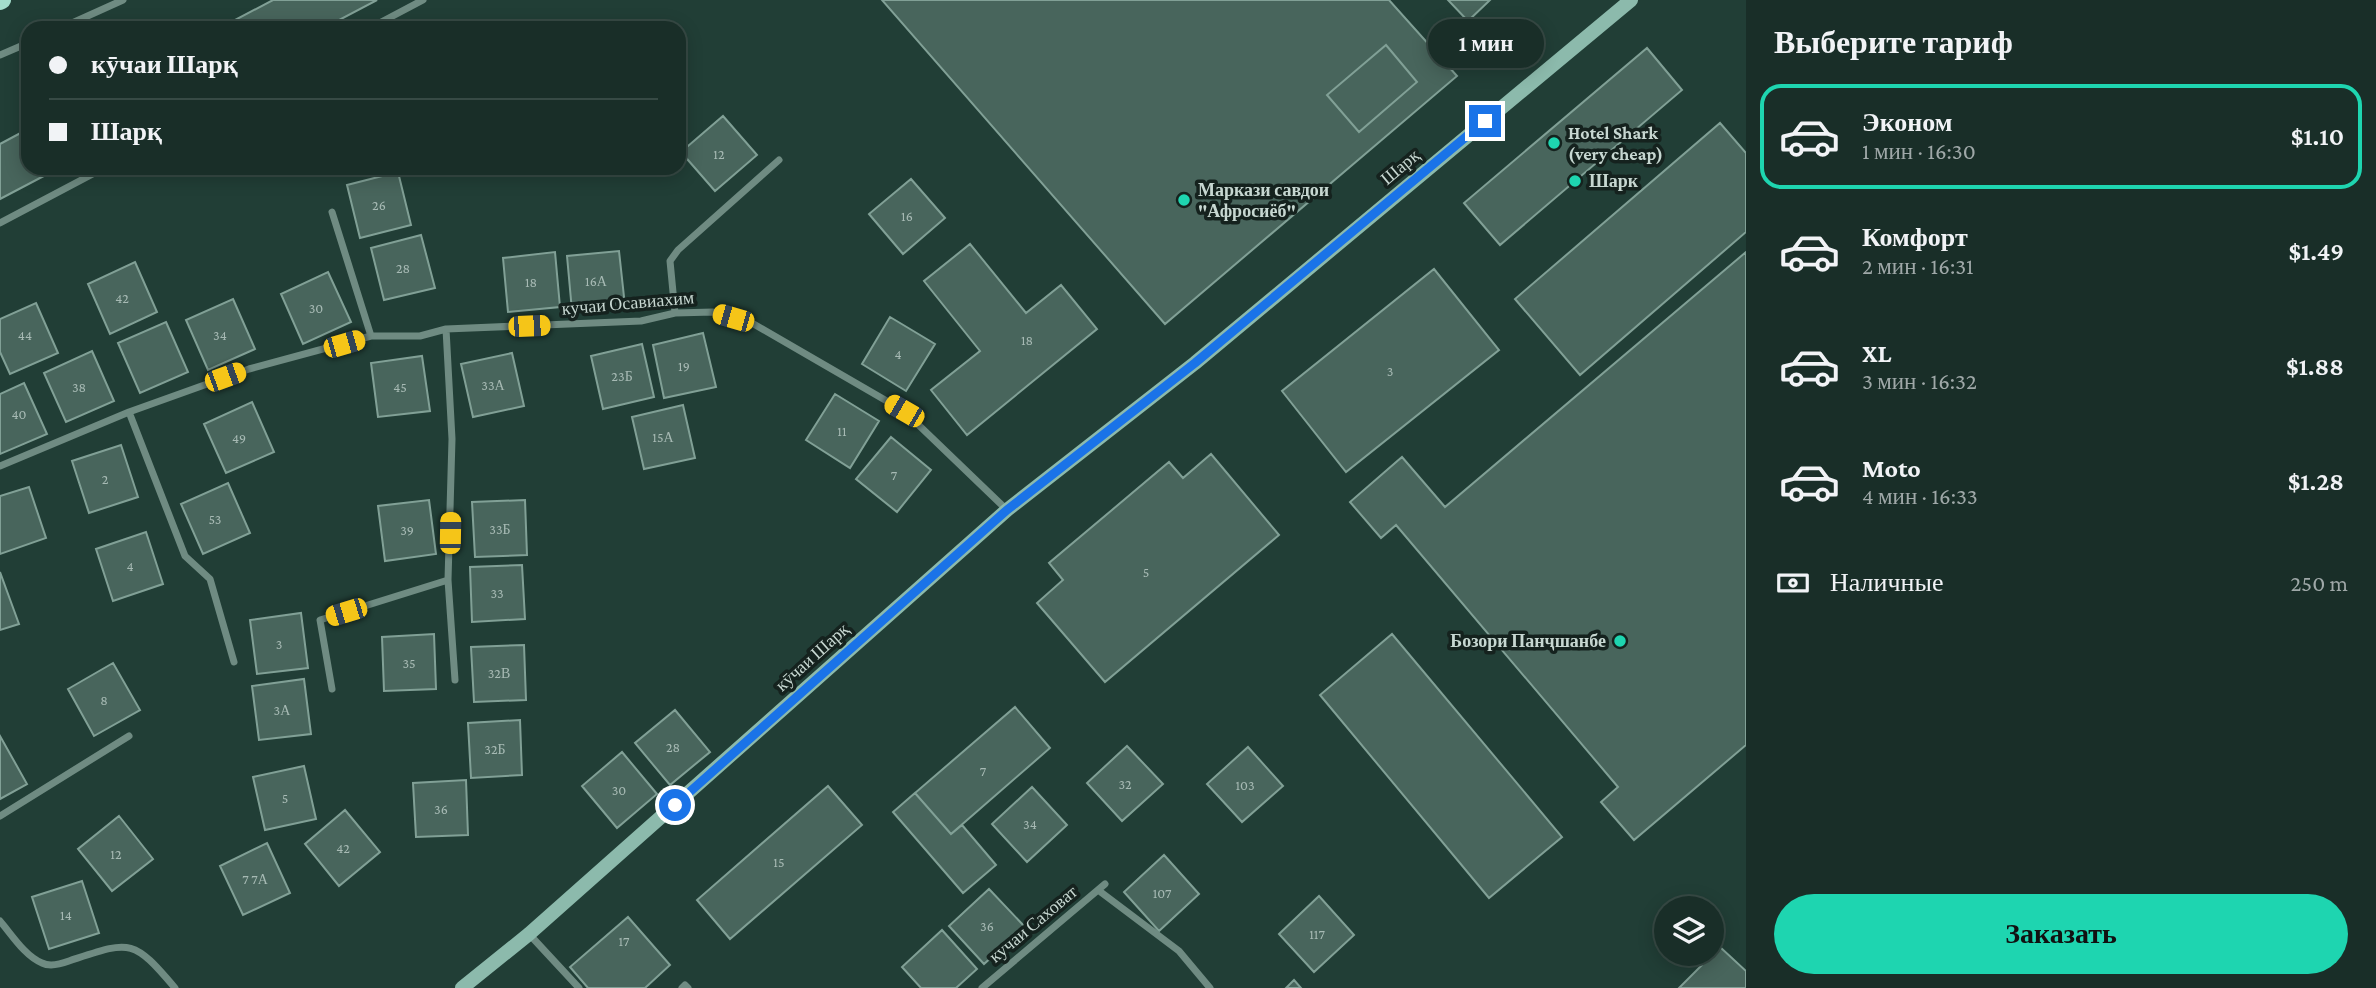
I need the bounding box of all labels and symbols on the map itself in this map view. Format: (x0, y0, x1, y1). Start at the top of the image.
callout: 1 мин (1427, 19, 1543, 68)
route end (1469, 105, 1501, 137)
place label: Hotel Shark (very cheap) (1568, 123, 1663, 165)
marker: Hotel Shark (very cheap) (1546, 135, 1562, 151)
street label: Шарқ (1377, 145, 1423, 189)
house number: 12 (713, 146, 725, 162)
place label: Шарк (1589, 171, 1639, 191)
marker: Шарк (1567, 173, 1583, 189)
place label: Маркази савдои "Афросиёб" (1198, 180, 1329, 221)
marker: Маркази савдои "Афросиёб" (1176, 192, 1192, 208)
house number: 26 (372, 197, 386, 213)
house number: 16 (901, 208, 913, 224)
house number: 28 (396, 260, 410, 276)
house number: 16А (585, 273, 608, 289)
house number: 18 (525, 274, 537, 290)
street label: кучаи Осавиахим (561, 287, 695, 319)
house number: 42 (115, 290, 129, 306)
house number: 30 (309, 300, 323, 316)
car (710, 302, 757, 334)
car (508, 315, 551, 337)
house number: 44 (18, 327, 32, 343)
house number: 34 (213, 327, 227, 343)
car (321, 328, 368, 360)
house number: 18 (1021, 332, 1033, 348)
house number: 4 (894, 346, 902, 362)
house number: 19 (678, 358, 690, 374)
car (202, 360, 249, 394)
house number: 3 (1387, 363, 1393, 379)
house number: 23Б (611, 368, 633, 384)
house number: 33А (481, 377, 506, 393)
house number: 38 (72, 379, 86, 395)
house number: 45 (393, 379, 407, 395)
car (881, 391, 928, 431)
house number: 40 (11, 406, 27, 422)
house number: 11 (837, 423, 847, 439)
house number: 15А (652, 429, 675, 445)
house number: 49 (232, 430, 246, 446)
house number: 7 (891, 467, 898, 483)
house number: 2 (102, 471, 109, 487)
house number: 53 (208, 511, 222, 527)
car (440, 512, 461, 554)
house number: 33Б (489, 521, 511, 537)
house number: 39 (400, 522, 414, 538)
house number: 4 (126, 558, 134, 574)
house number: 5 (1143, 564, 1149, 580)
house number: 33 (490, 585, 504, 601)
car (323, 596, 370, 628)
street label: кӯчаи Шарқ (771, 619, 853, 695)
place label: Бозори Панҷшанбе (1450, 631, 1606, 651)
marker: Бозори Панҷшанбе (1612, 633, 1628, 649)
house number: 3 (276, 636, 282, 652)
house number: 35 (402, 655, 416, 671)
house number: 32В (488, 665, 510, 681)
house number: 8 (100, 692, 108, 708)
house number: 3А (274, 702, 291, 718)
house number: 28 (666, 739, 680, 755)
house number: 32Б (484, 741, 506, 757)
house number: 7 (980, 763, 987, 779)
house number: 32 (1118, 776, 1132, 792)
house number: 103 (1235, 777, 1255, 793)
house number: 30 (612, 782, 626, 798)
route start (659, 789, 691, 821)
house number: 5 (282, 790, 288, 806)
house number: 36 (434, 801, 448, 817)
house number: 34 (1023, 816, 1037, 832)
house number: 42 (336, 840, 350, 856)
house number: 12 (110, 846, 122, 862)
house number: 15 (773, 854, 785, 870)
house number: 7 7А (242, 871, 269, 887)
street label: кучаи Саховат (985, 881, 1081, 967)
house number: 107 (1153, 885, 1172, 901)
house number: 14 (60, 907, 72, 923)
house number: 36 (980, 918, 994, 934)
house number: 117 (1309, 926, 1325, 942)
house number: 17 (618, 933, 630, 949)

